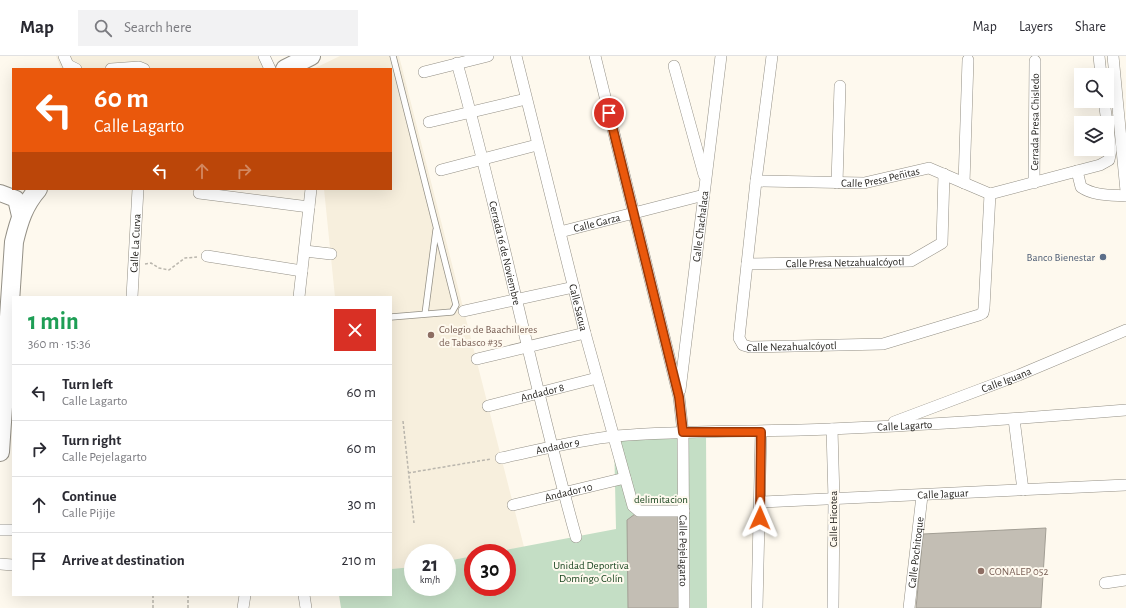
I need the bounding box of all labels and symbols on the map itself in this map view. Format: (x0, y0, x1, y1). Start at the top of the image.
street label: Cerrada Presa Chisledo (1029, 73, 1041, 171)
pin (592, 96, 626, 130)
street label: Calle Presa Peñitas (841, 165, 921, 189)
street label: Calle Chachalaca (691, 190, 710, 263)
street label: Cerrada 16 de Noviembre (487, 200, 523, 306)
street label: Calle Garza (572, 212, 621, 234)
street label: Calle La Curva (128, 213, 143, 273)
place label: Banco Bienestar (1027, 252, 1095, 263)
marker: Banco Bienestar (1098, 252, 1108, 262)
street label: Calle Presa Netzahualcóyotl (786, 256, 904, 269)
street label: Calle Sacua (567, 283, 589, 332)
place label: Colegio de Baachilleres de Tabasco #35 (439, 324, 537, 348)
marker: Colegio de Baachilleres de Tabasco #35 (426, 330, 436, 340)
street label: Calle Nezahualcóyotl (745, 340, 837, 354)
street label: Calle Iguana (980, 365, 1033, 395)
street label: Andador 8 (520, 382, 565, 403)
street label: Calle Lagarto (877, 419, 933, 433)
street label: Andador 9 (535, 436, 580, 456)
street label: Andador 10 (544, 481, 594, 503)
street label: Calle Jaguar (917, 487, 969, 501)
street label: Calle Hicotea (828, 491, 839, 547)
park label: delimitacion (634, 494, 688, 505)
position arrow (739, 497, 781, 539)
street label: Calle Pejelagarto (677, 515, 689, 587)
street label: Calle Pochitoque (906, 516, 926, 589)
speed limit sign: 30 (464, 544, 516, 596)
park label: Unidad Deportiva Domíngo Colín (553, 560, 629, 584)
marker: CONALEP 052 (976, 566, 986, 576)
place label: CONALEP 052 (989, 566, 1048, 577)

